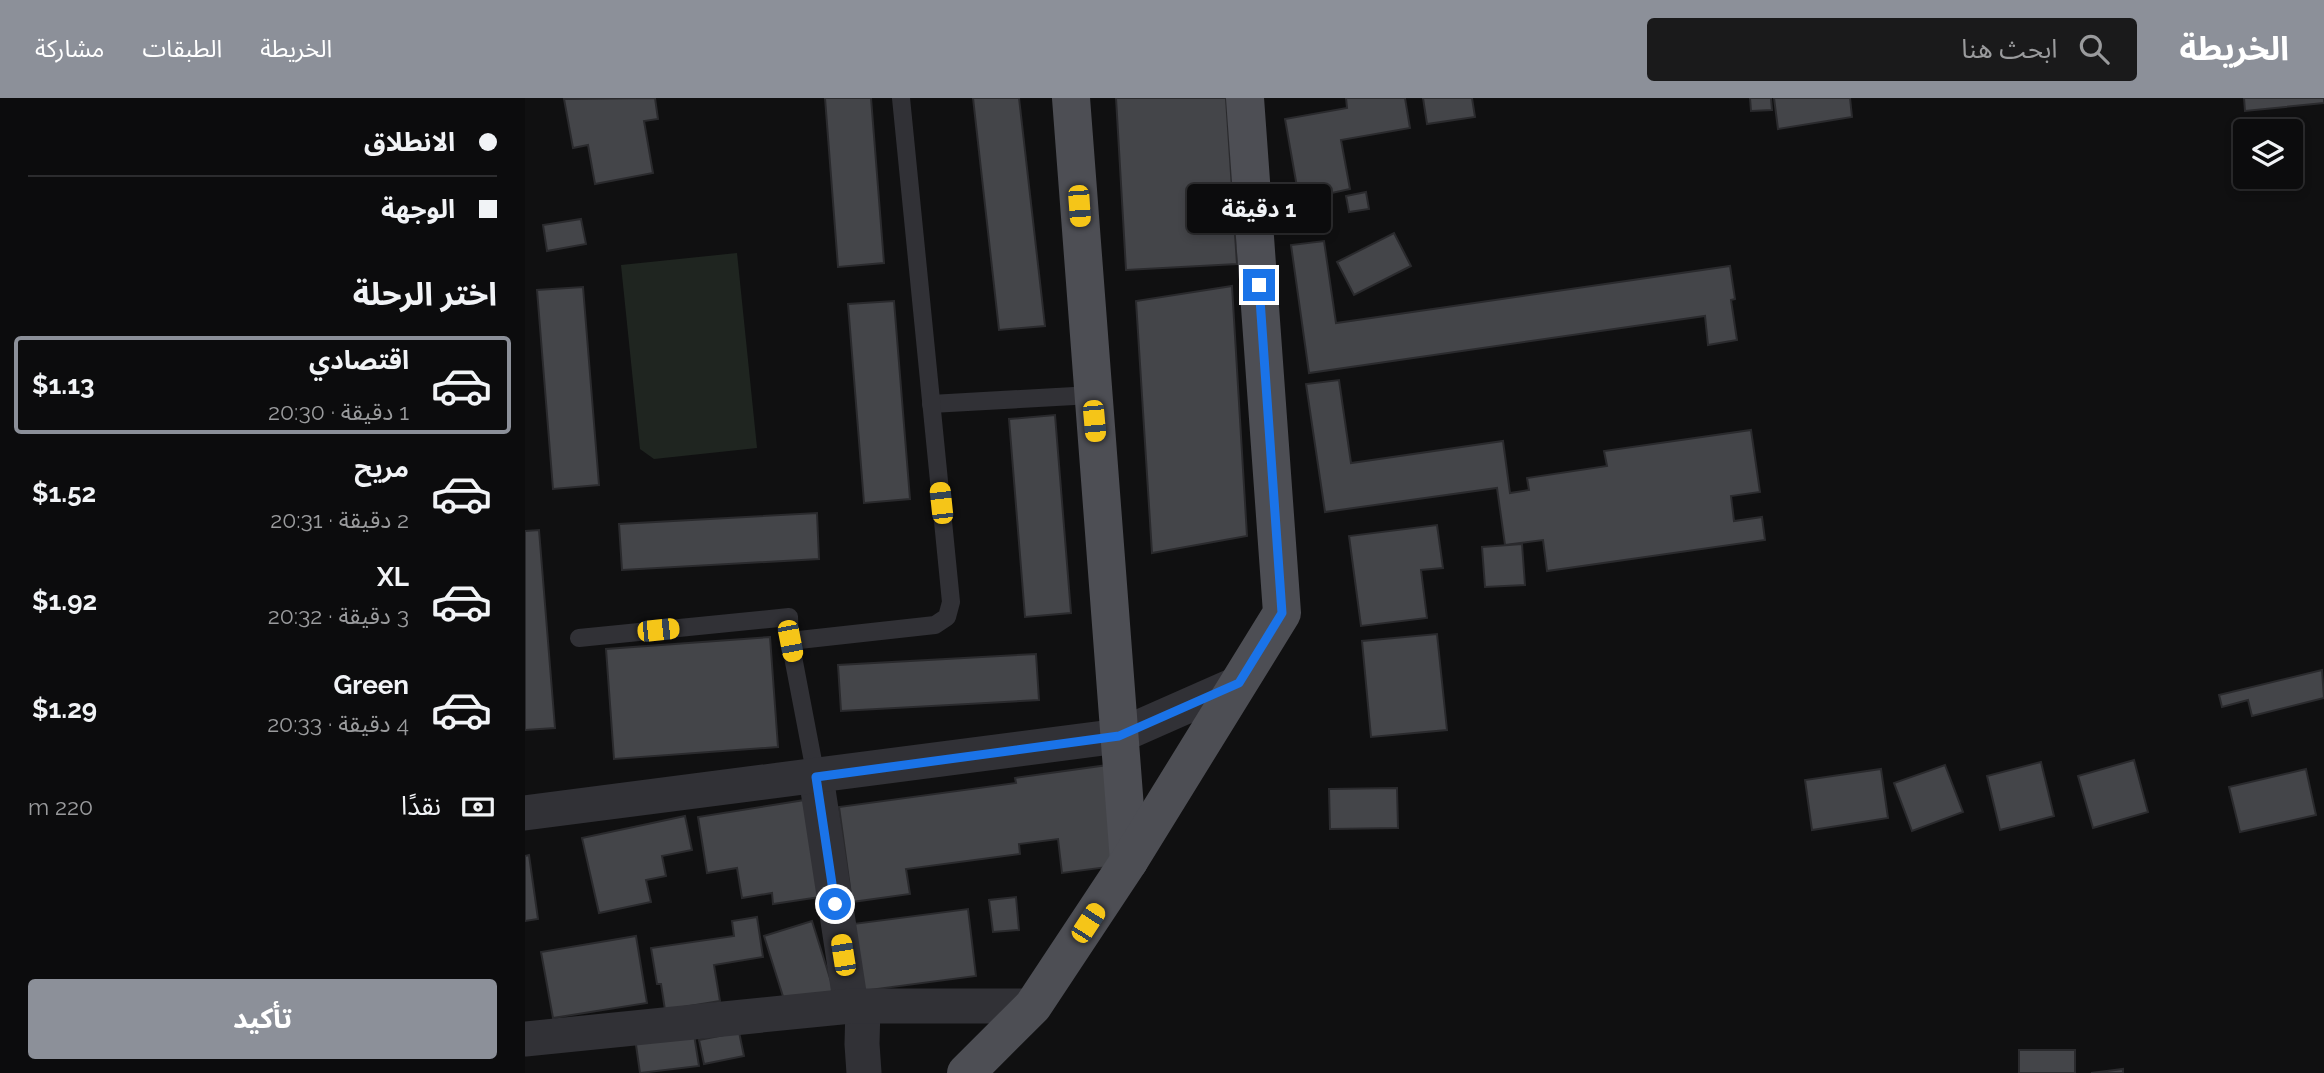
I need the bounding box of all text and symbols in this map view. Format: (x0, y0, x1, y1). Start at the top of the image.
search box (1647, 18, 2137, 81)
text: الخريطة (2179, 29, 2289, 68)
icon: search (2075, 30, 2113, 68)
text: مشاركة (35, 34, 104, 63)
text: الطبقات (142, 34, 222, 63)
text: الخريطة (260, 34, 332, 63)
text: ابحث هنا (1961, 34, 2057, 64)
map controls (2233, 119, 2303, 189)
button: layers (2233, 119, 2303, 189)
text: الانطلاق (364, 127, 455, 157)
car (1068, 184, 1091, 228)
callout: 1 دقيقة (1187, 184, 1331, 232)
text: الوجهة (381, 194, 455, 224)
text: 1 دقيقة (1222, 195, 1296, 222)
route end (1243, 269, 1275, 301)
text: اختر الرحلة (353, 275, 497, 312)
text: اقتصادي (309, 345, 409, 375)
icon: car (430, 354, 493, 417)
text: $1.13 (32, 370, 95, 400)
text: 1 دقيقة · 20:30 (268, 398, 409, 425)
car (1082, 399, 1107, 443)
text: مريح (354, 453, 409, 483)
icon: car (430, 462, 493, 525)
text: $1.52 (32, 478, 96, 508)
car (929, 481, 954, 525)
text: 2 دقيقة · 20:31 (270, 506, 409, 533)
text: XL (377, 562, 409, 592)
icon: car (430, 570, 493, 633)
text: $1.92 (32, 586, 97, 616)
text: 3 دقيقة · 20:32 (268, 602, 409, 629)
car (637, 617, 680, 643)
car (776, 618, 805, 664)
text: Green (333, 670, 409, 700)
icon: car (430, 678, 493, 741)
text: $1.29 (32, 694, 97, 724)
text: 4 دقيقة · 20:33 (267, 710, 409, 737)
icon: cash (459, 788, 497, 826)
text: نقدًا (401, 791, 441, 821)
text: 220 m (28, 793, 93, 820)
route start (819, 888, 851, 920)
car (1068, 900, 1109, 946)
car (830, 933, 857, 977)
button: تأكيد (28, 979, 497, 1059)

